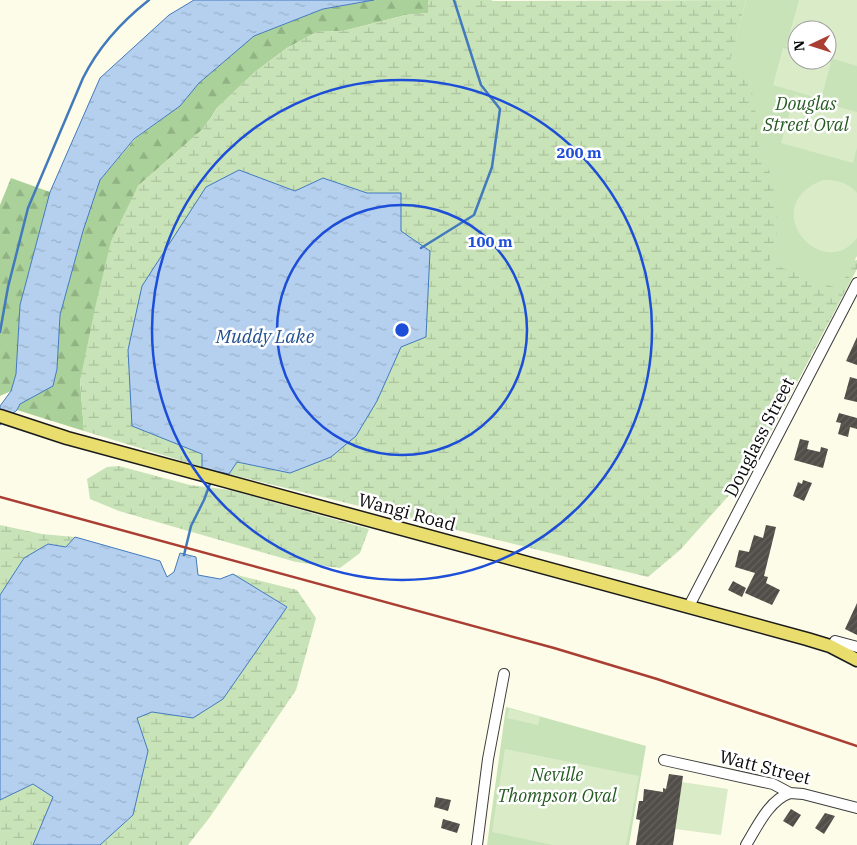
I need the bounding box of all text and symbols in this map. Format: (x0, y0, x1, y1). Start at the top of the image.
north arrow (787, 20, 837, 70)
text: N (790, 40, 808, 52)
park label: Douglas Street Oval (762, 92, 850, 136)
text: 200 m (556, 143, 602, 162)
text: 100 m (467, 232, 513, 251)
centre of rings (393, 321, 411, 339)
water label: Muddy Lake (215, 324, 315, 348)
street label: Douglass Street (719, 373, 799, 501)
street label: Wangi Road (356, 488, 458, 536)
street label: Watt Street (717, 745, 813, 789)
park label: Neville Thompson Oval (497, 763, 618, 807)

